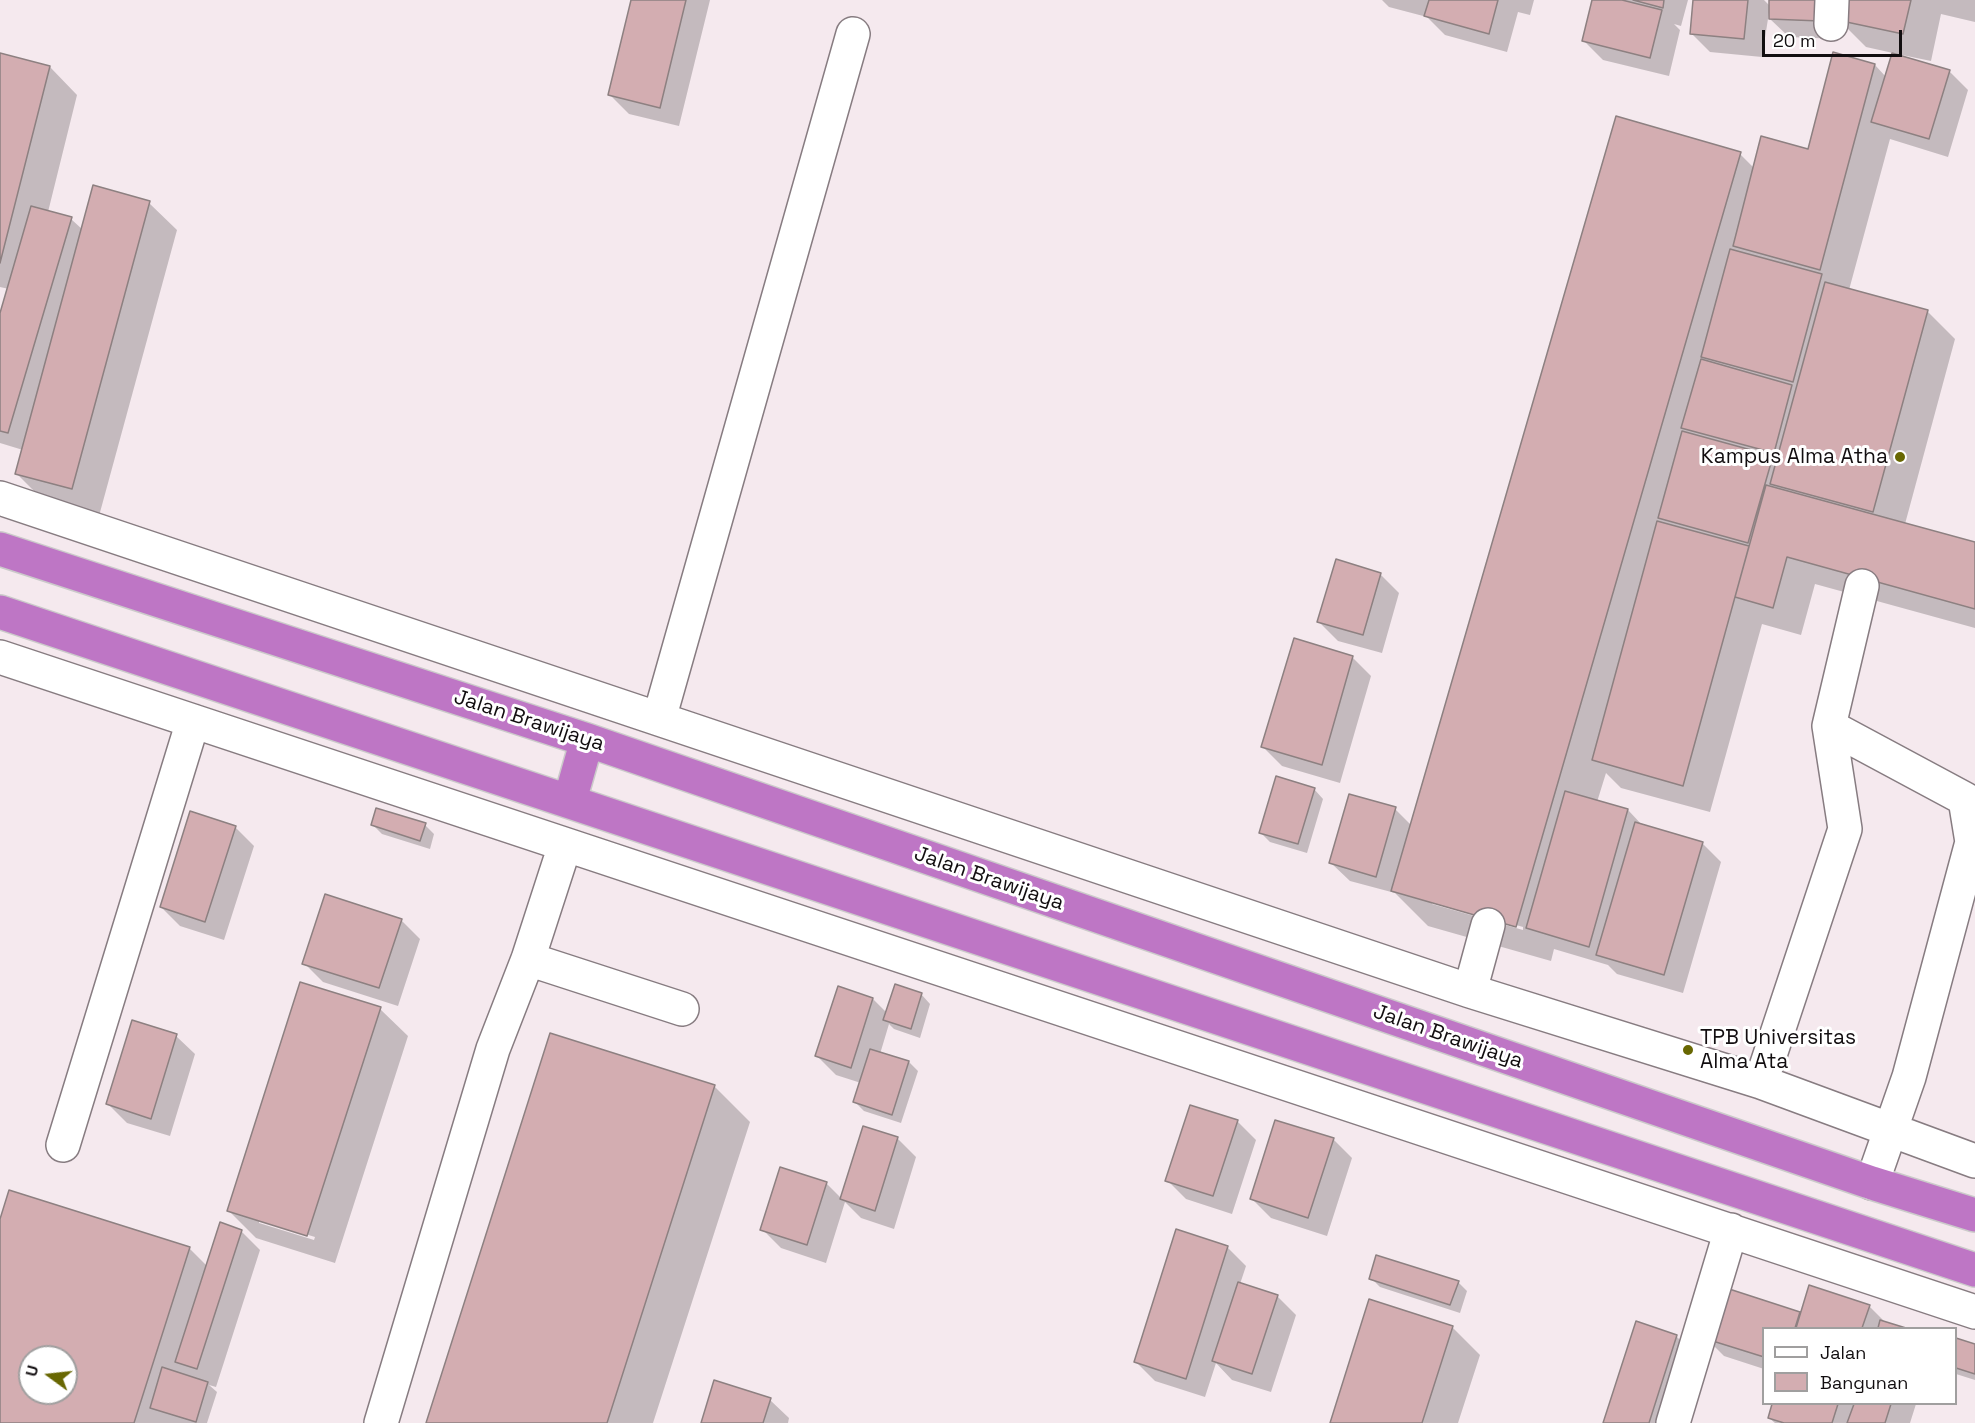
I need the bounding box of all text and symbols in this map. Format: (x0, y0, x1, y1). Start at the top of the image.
scale bar (1765, 18, 1904, 56)
text: 20 m (1773, 29, 1816, 52)
place label: Kampus Alma Atha (1701, 444, 1888, 470)
marker: Kampus Alma Atha (1893, 450, 1907, 464)
street label: Jalan Brawijaya (451, 685, 607, 757)
street label: Jalan Brawijaya (911, 842, 1067, 916)
street label: Jalan Brawijaya (1370, 1000, 1526, 1074)
place label: TPB Universitas Alma Ata (1700, 1025, 1856, 1075)
marker: TPB Universitas Alma Ata (1681, 1043, 1695, 1057)
legend (1762, 1327, 1957, 1405)
text: Jalan (1820, 1341, 1866, 1364)
north arrow (18, 1345, 78, 1405)
text: U (21, 1363, 44, 1379)
text: Bangunan (1820, 1371, 1908, 1394)

